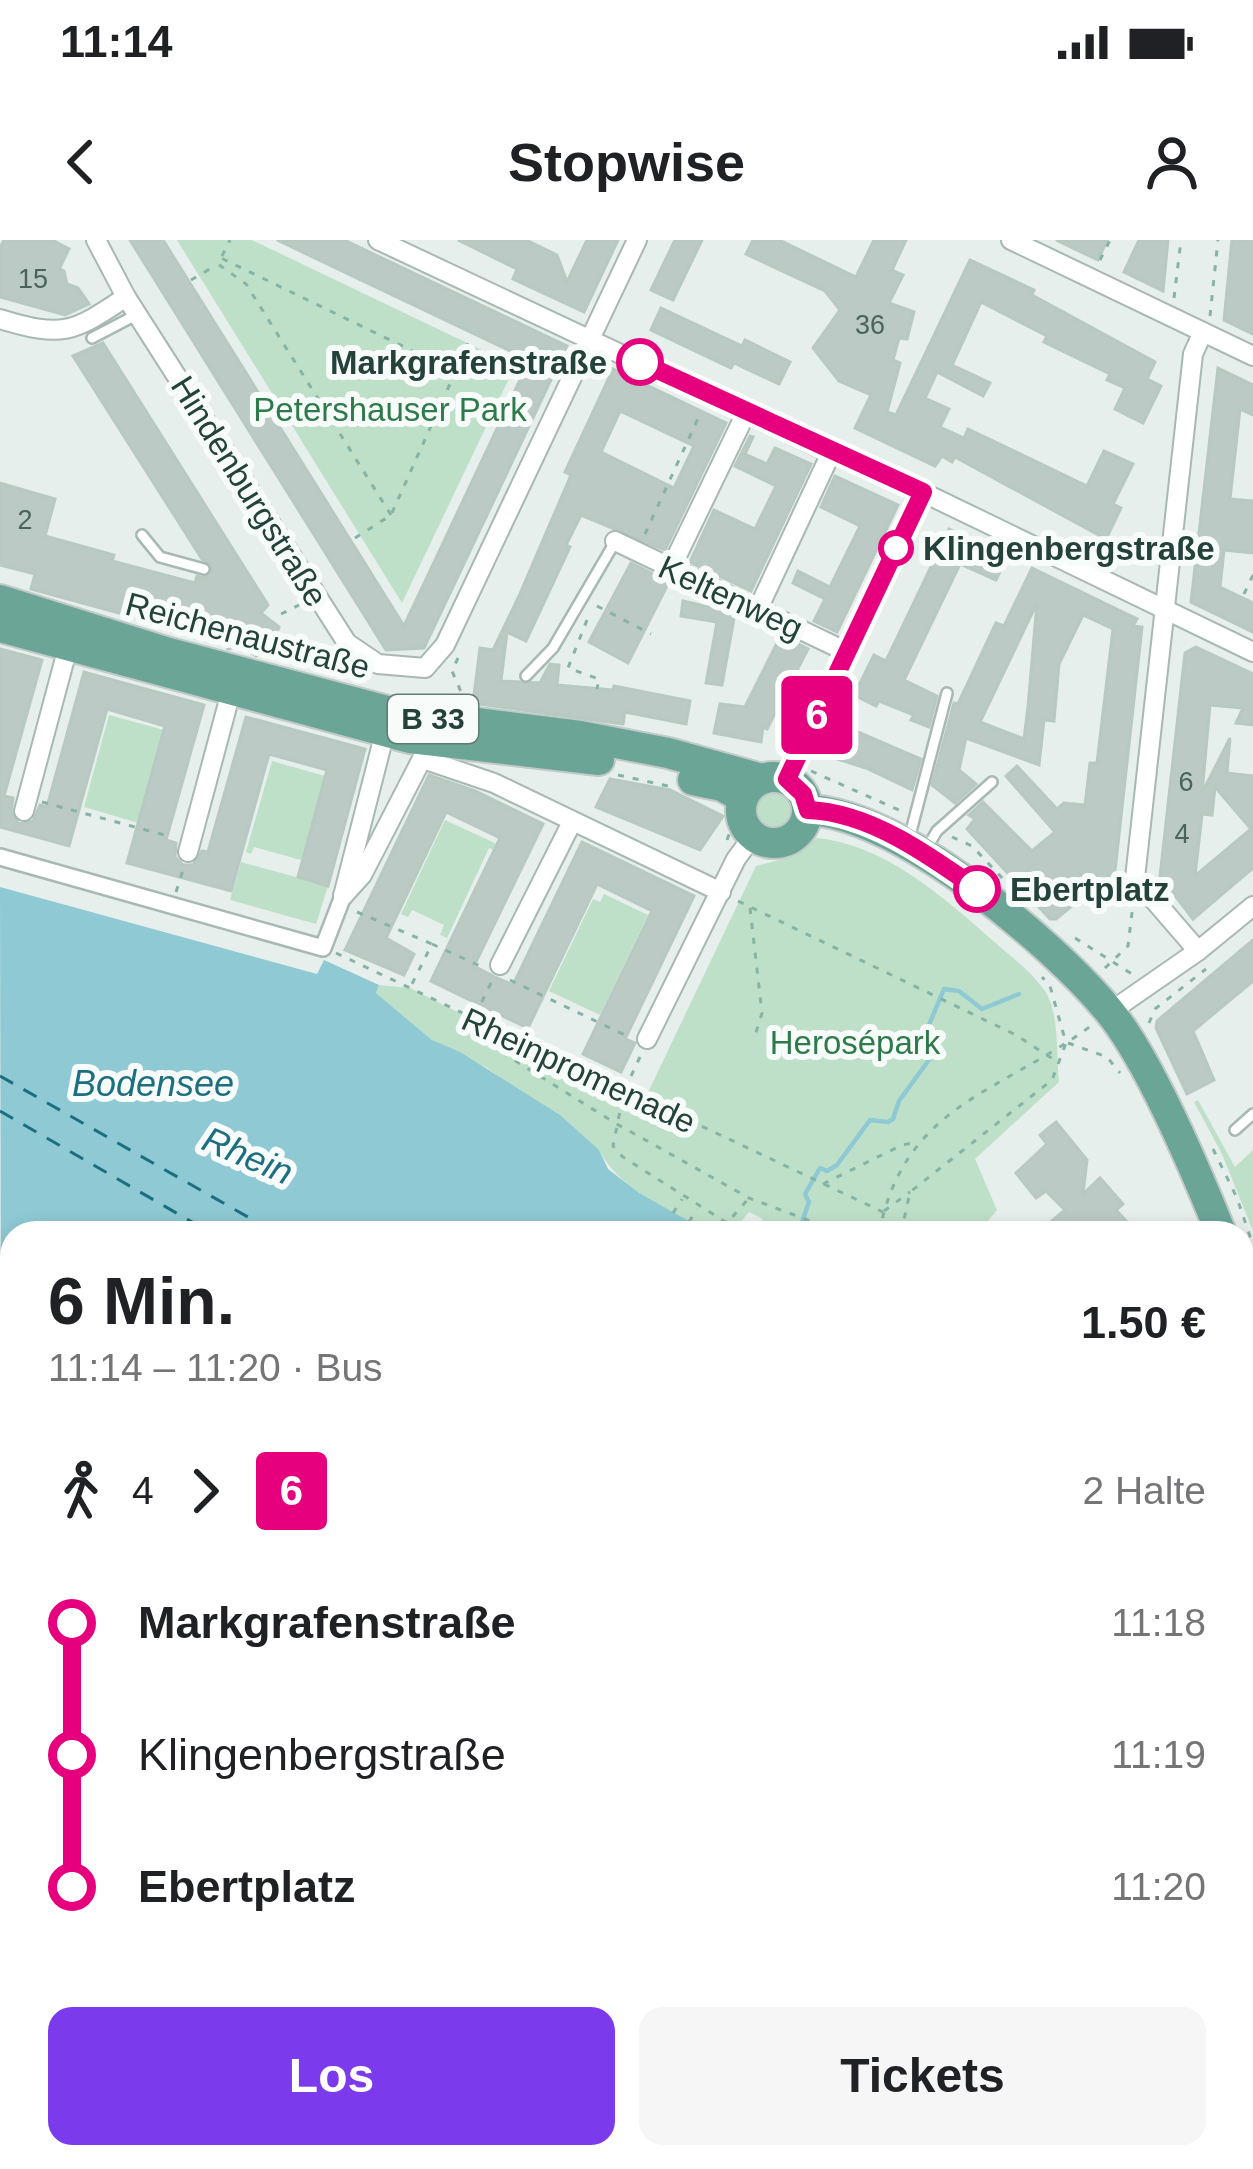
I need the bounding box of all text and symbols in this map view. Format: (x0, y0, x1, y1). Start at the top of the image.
text: 11:14 (60, 16, 173, 67)
icon: back (48, 129, 114, 195)
icon: person (1139, 129, 1205, 195)
text: Stopwise (508, 132, 745, 192)
house number: 15 (18, 264, 48, 294)
house number: 36 (855, 310, 885, 340)
marker: Markgrafenstraße (618, 340, 662, 384)
place label: Markgrafenstraße (330, 344, 607, 381)
street label: Hindenburgstraße (164, 369, 335, 613)
park label: Petershauser Park (253, 391, 527, 428)
house number: 2 (17, 505, 33, 535)
place label: Klingenbergstraße (923, 530, 1215, 567)
marker: Klingenbergstraße (880, 532, 912, 564)
street label: Keltenweg (653, 548, 808, 647)
street label: Reichenaustraße (122, 585, 374, 686)
line badge: 6 (778, 676, 856, 754)
text: 6 (805, 691, 829, 738)
road number: B 33 (388, 695, 478, 743)
house number: 6 (1178, 767, 1194, 797)
house number: 4 (1174, 819, 1190, 849)
marker: Ebertplatz (955, 867, 999, 911)
place label: Ebertplatz (1010, 871, 1170, 908)
street label: Rheinpromenade (456, 1000, 701, 1141)
park label: Herosépark (770, 1024, 941, 1061)
water label: Bodensee (72, 1063, 234, 1104)
water label: Rhein (197, 1118, 299, 1193)
text: 6 Min. (48, 1264, 235, 1338)
text: 1.50 € (1081, 1297, 1206, 1348)
text: 11:14 – 11:20 · Bus (48, 1346, 383, 1389)
icon: walk (48, 1458, 114, 1524)
icon: forward (172, 1458, 238, 1524)
text: 6 (280, 1467, 303, 1514)
text: 4 (132, 1469, 154, 1512)
text: 2 Halte (1082, 1469, 1206, 1512)
text: Markgrafenstraße (138, 1597, 516, 1648)
text: 11:18 (1111, 1601, 1206, 1644)
text: Klingenbergstraße (138, 1729, 506, 1780)
text: 11:19 (1111, 1733, 1206, 1776)
text: Ebertplatz (138, 1861, 356, 1912)
text: 11:20 (1111, 1865, 1206, 1908)
button: Los (48, 2007, 615, 2145)
button: Tickets (639, 2007, 1206, 2145)

